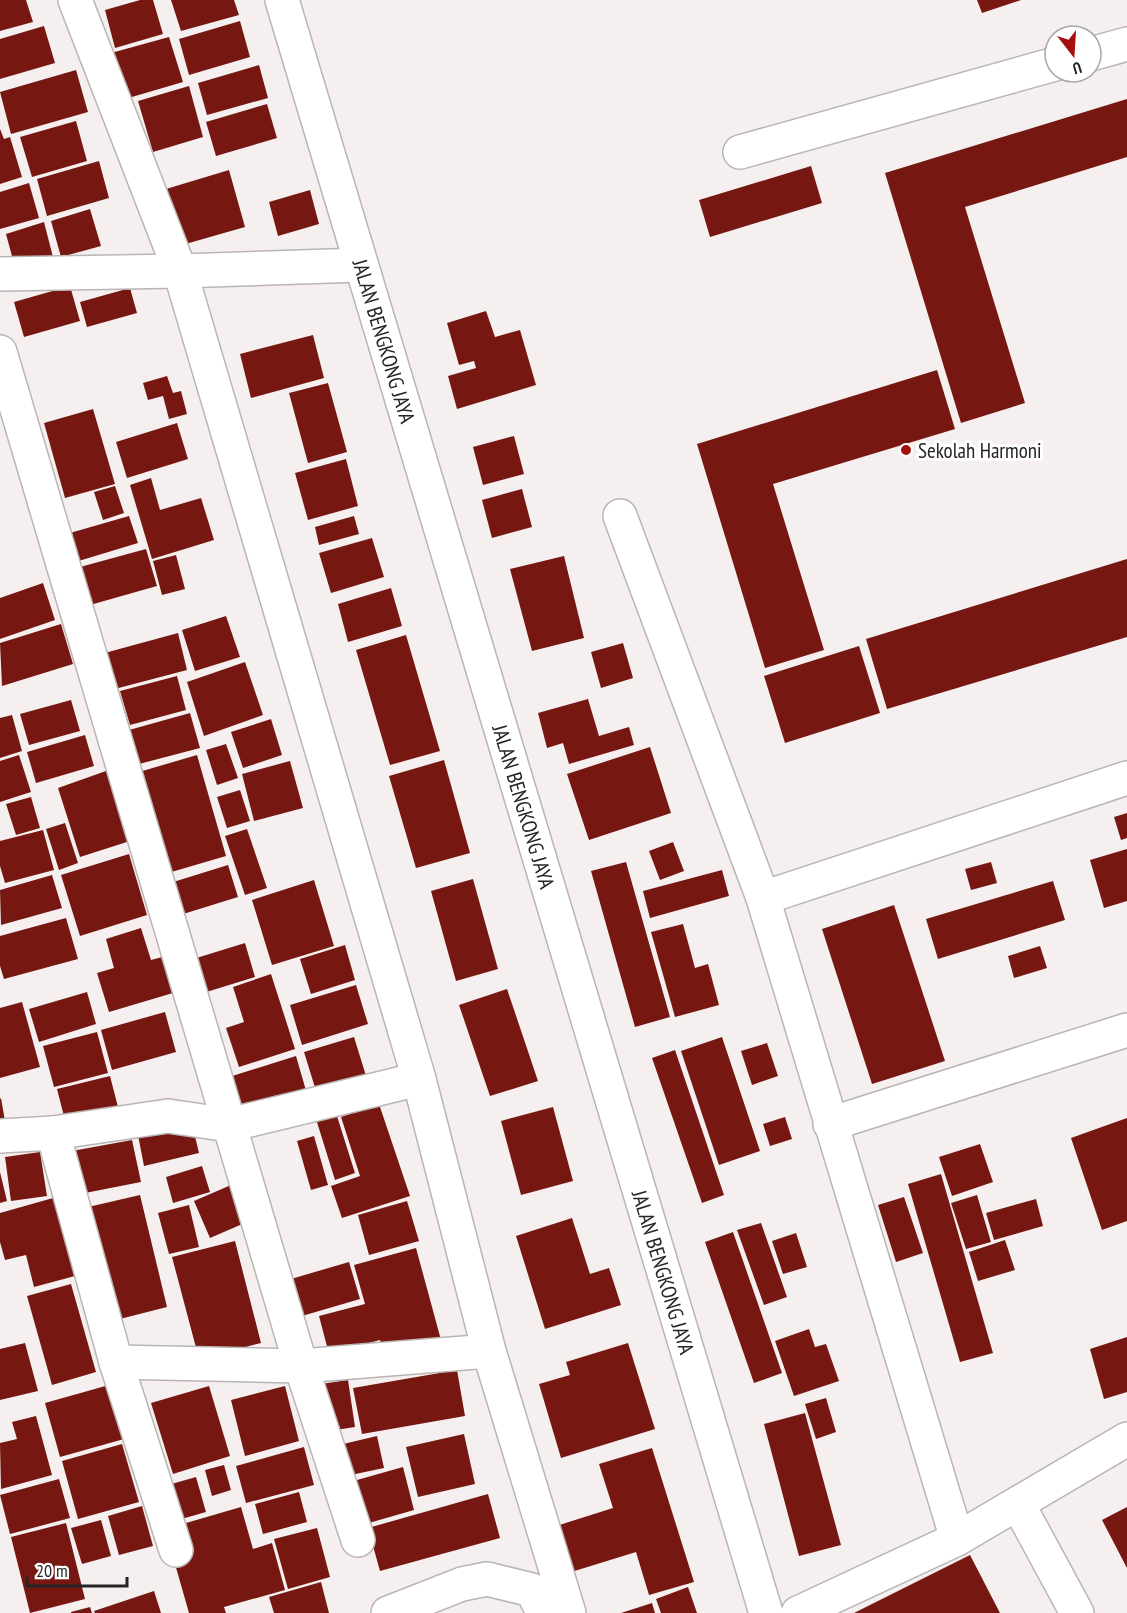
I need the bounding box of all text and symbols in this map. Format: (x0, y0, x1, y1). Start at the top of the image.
north arrow (1043, 24, 1103, 84)
text: U (1071, 58, 1084, 79)
street label: JALAN BENGKONG JAYA (347, 255, 422, 426)
place label: Sekolah Harmoni (918, 437, 1042, 464)
marker: Sekolah Harmoni (899, 443, 913, 457)
street label: JALAN BENGKONG JAYA (486, 720, 561, 892)
street label: JALAN BENGKONG JAYA (626, 1186, 701, 1357)
scale bar (27, 1550, 128, 1588)
text: 20 m (36, 1559, 68, 1582)

